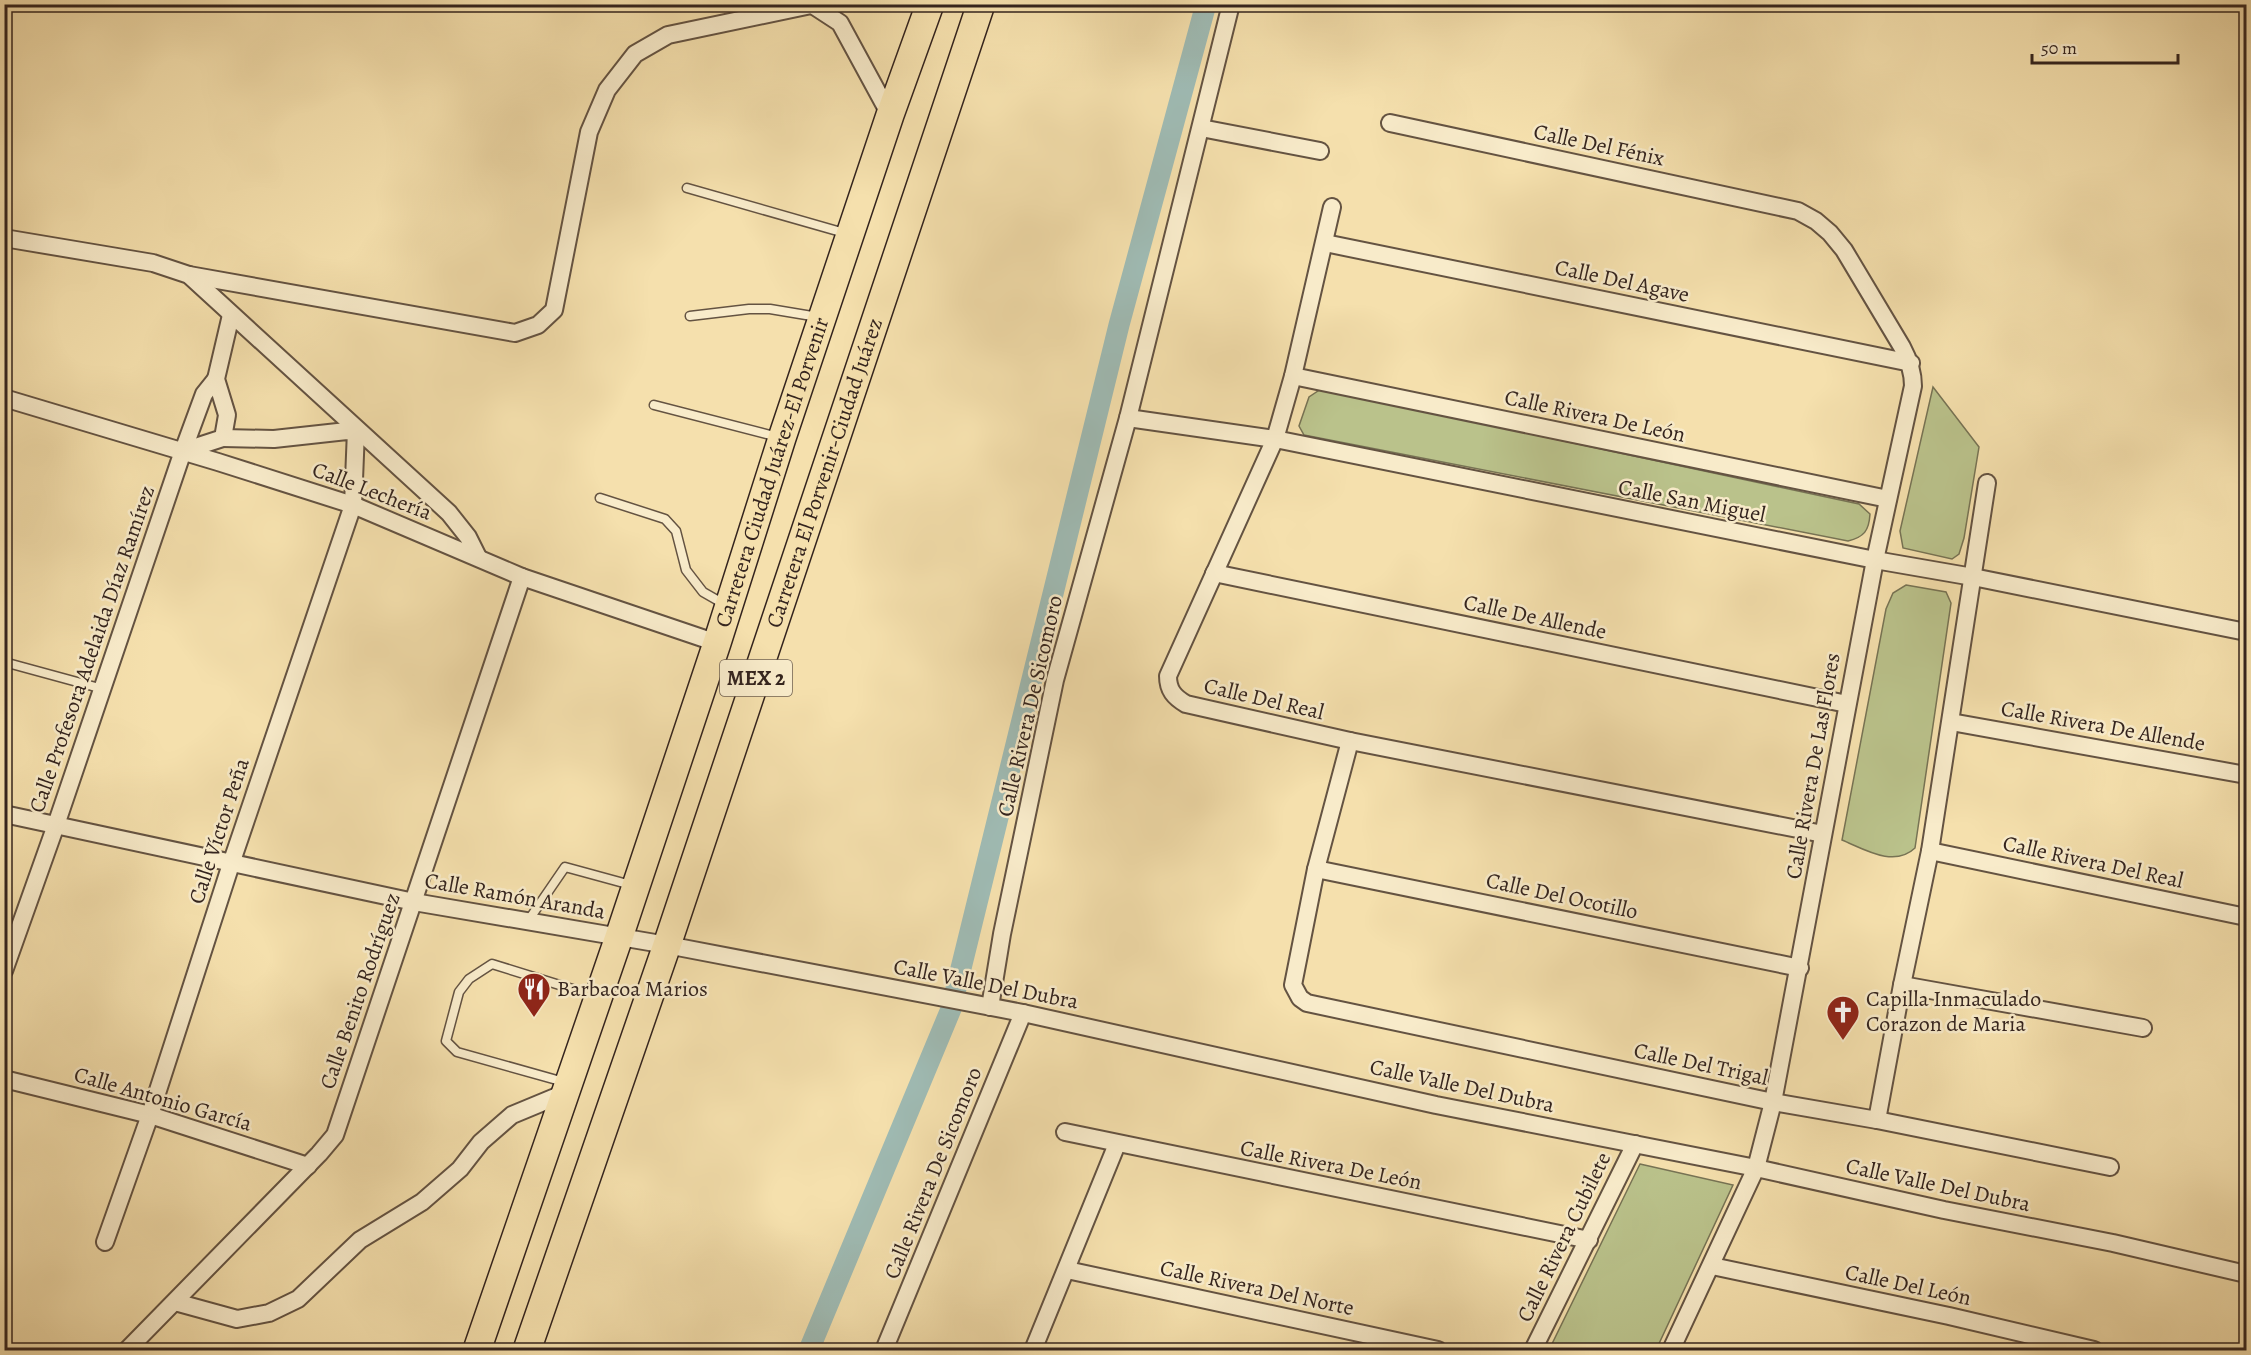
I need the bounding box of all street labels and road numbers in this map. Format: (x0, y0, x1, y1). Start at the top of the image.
street label: Calle Del Fénix (1531, 117, 1668, 174)
street label: Calle Del Agave (1552, 252, 1692, 310)
street label: Carretera Ciudad Juárez-El Porvenir (708, 313, 836, 631)
street label: Carretera El Porvenir-Ciudad Juárez (759, 314, 890, 632)
street label: Calle Rivera De León (1502, 382, 1688, 450)
street label: Calle Lechería (308, 454, 437, 528)
street label: Calle San Miguel (1616, 472, 1768, 530)
street label: Calle Profesora Adelaida Díaz Ramírez (22, 481, 162, 817)
street label: Calle De Allende (1461, 587, 1609, 647)
street label: Calle Rivera De Sicomoro (990, 592, 1070, 820)
street label: Calle Rivera De Las Flores (1778, 650, 1848, 882)
road number: MEX 2 (720, 660, 792, 696)
street label: Calle Del Real (1201, 671, 1327, 727)
street label: Calle Rivera De Allende (1999, 693, 2207, 759)
street label: Calle Víctor Peña (181, 754, 257, 908)
street label: Calle Rivera Del Real (2000, 828, 2186, 896)
street label: Calle Ramón Aranda (422, 865, 608, 927)
street label: Calle Del Ocotillo (1483, 865, 1641, 927)
street label: Calle Benito Rodríguez (312, 889, 408, 1093)
street label: Calle Valle Del Dubra (891, 951, 1082, 1017)
street label: Calle Del Trigal (1631, 1035, 1771, 1093)
street label: Calle Valle Del Dubra (1367, 1052, 1558, 1120)
street label: Calle Antonio García (70, 1059, 256, 1139)
street label: Calle Rivera De Sicomoro (877, 1062, 989, 1283)
street label: Calle Rivera De León (1238, 1133, 1424, 1197)
street label: Calle Rivera Cubilete (1510, 1147, 1618, 1327)
street label: Calle Valle Del Dubra (1843, 1151, 2034, 1219)
street label: Calle Rivera Del Norte (1157, 1253, 1357, 1323)
street label: Calle Del León (1842, 1257, 1974, 1313)

